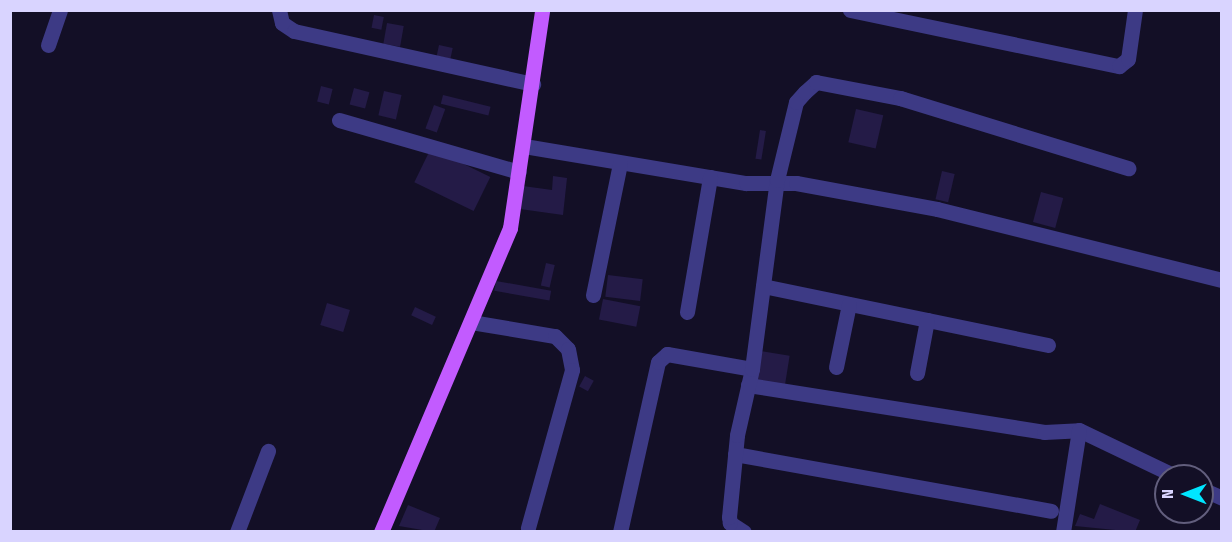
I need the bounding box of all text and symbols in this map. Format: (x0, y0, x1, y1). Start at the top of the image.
north arrow (1154, 464, 1214, 524)
text: N (1158, 489, 1177, 499)

